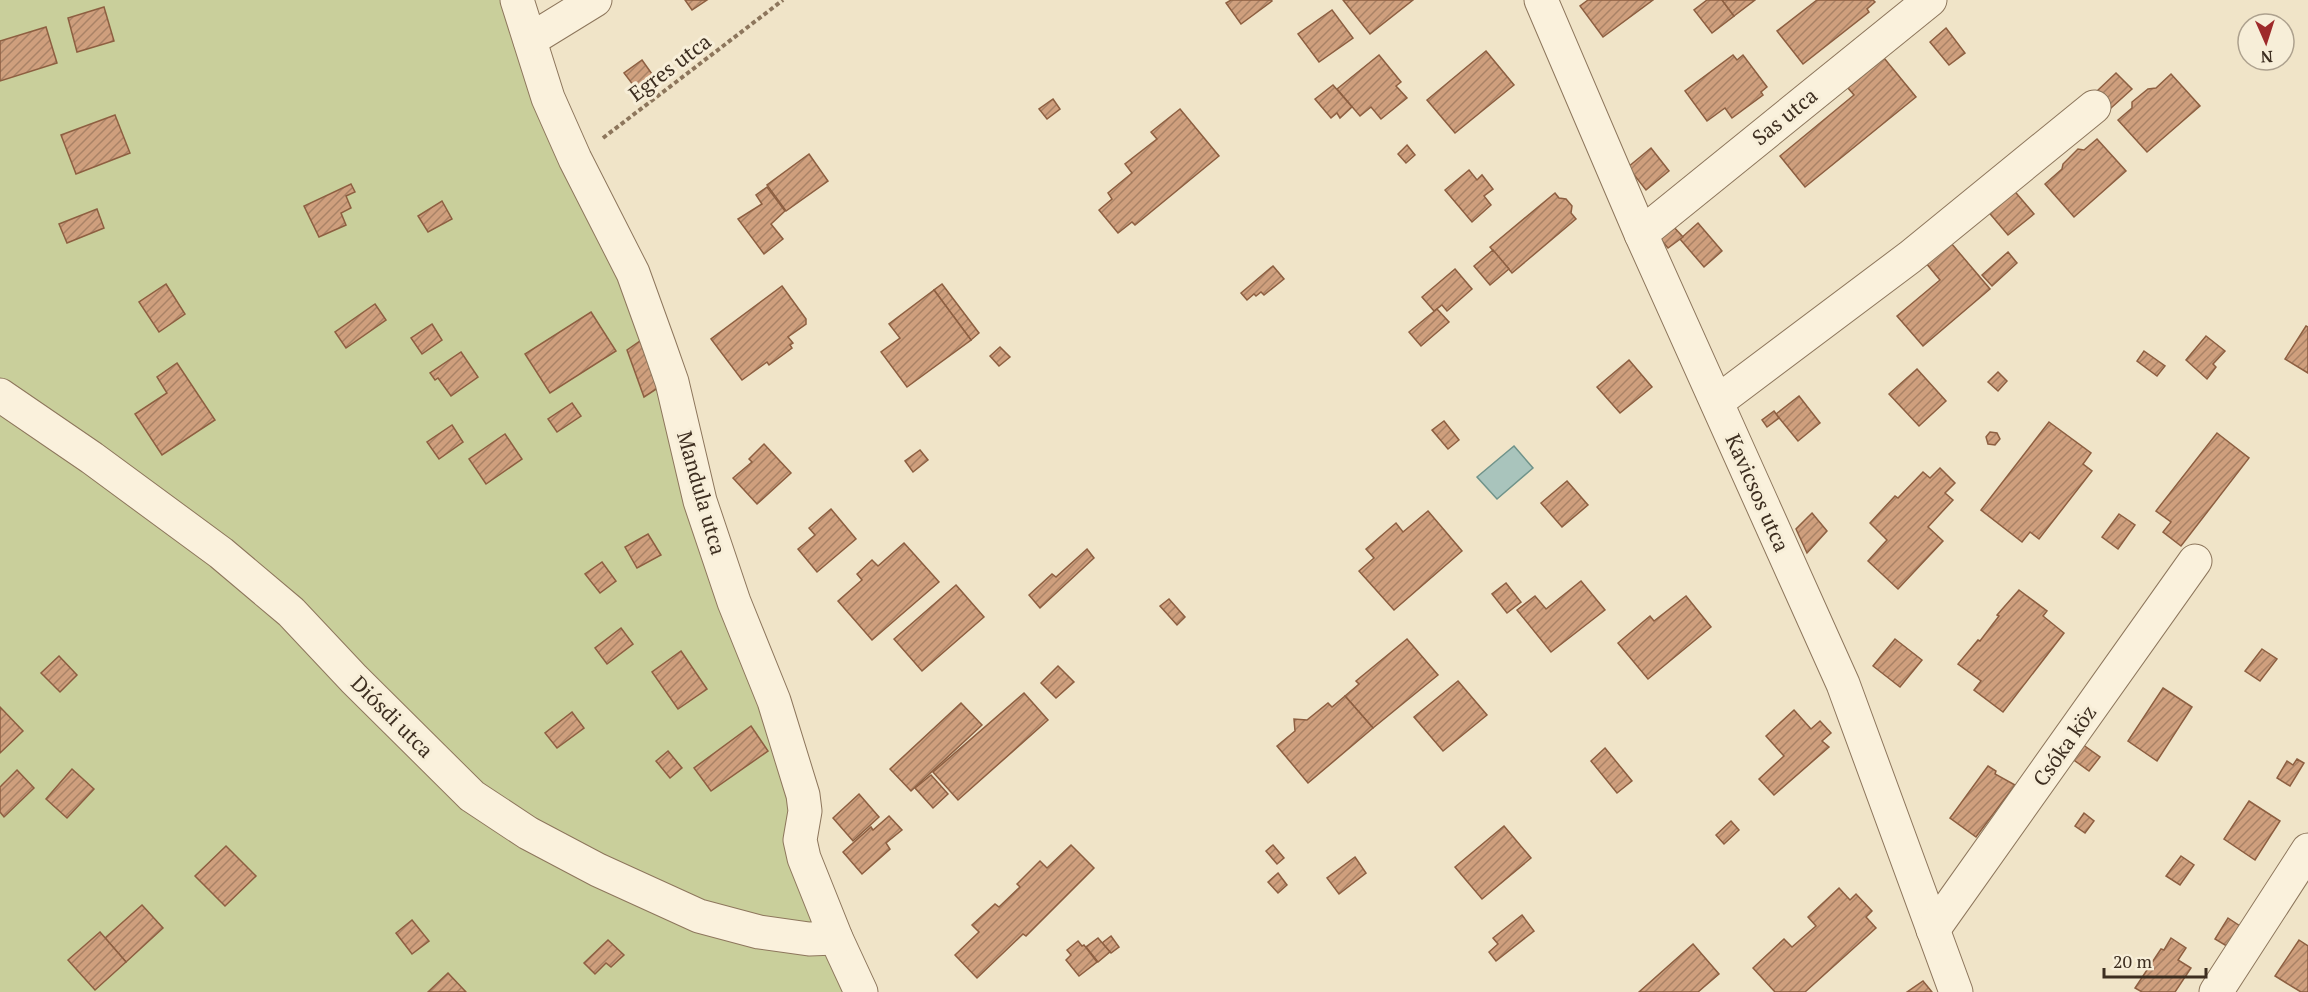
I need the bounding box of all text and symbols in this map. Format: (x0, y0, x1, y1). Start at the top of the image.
north arrow (2236, 12, 2296, 72)
street label: Egres utca (623, 27, 717, 107)
text: N (2260, 46, 2273, 68)
street label: Sas utca (1746, 81, 1823, 151)
street label: Mandula utca (671, 428, 733, 558)
street label: Kavicsos utca (1719, 429, 1797, 556)
street label: Diósdi utca (346, 669, 440, 764)
street label: Csóka köz (2026, 699, 2102, 792)
scale bar (2104, 941, 2206, 979)
text: 20 m (2113, 949, 2153, 973)

